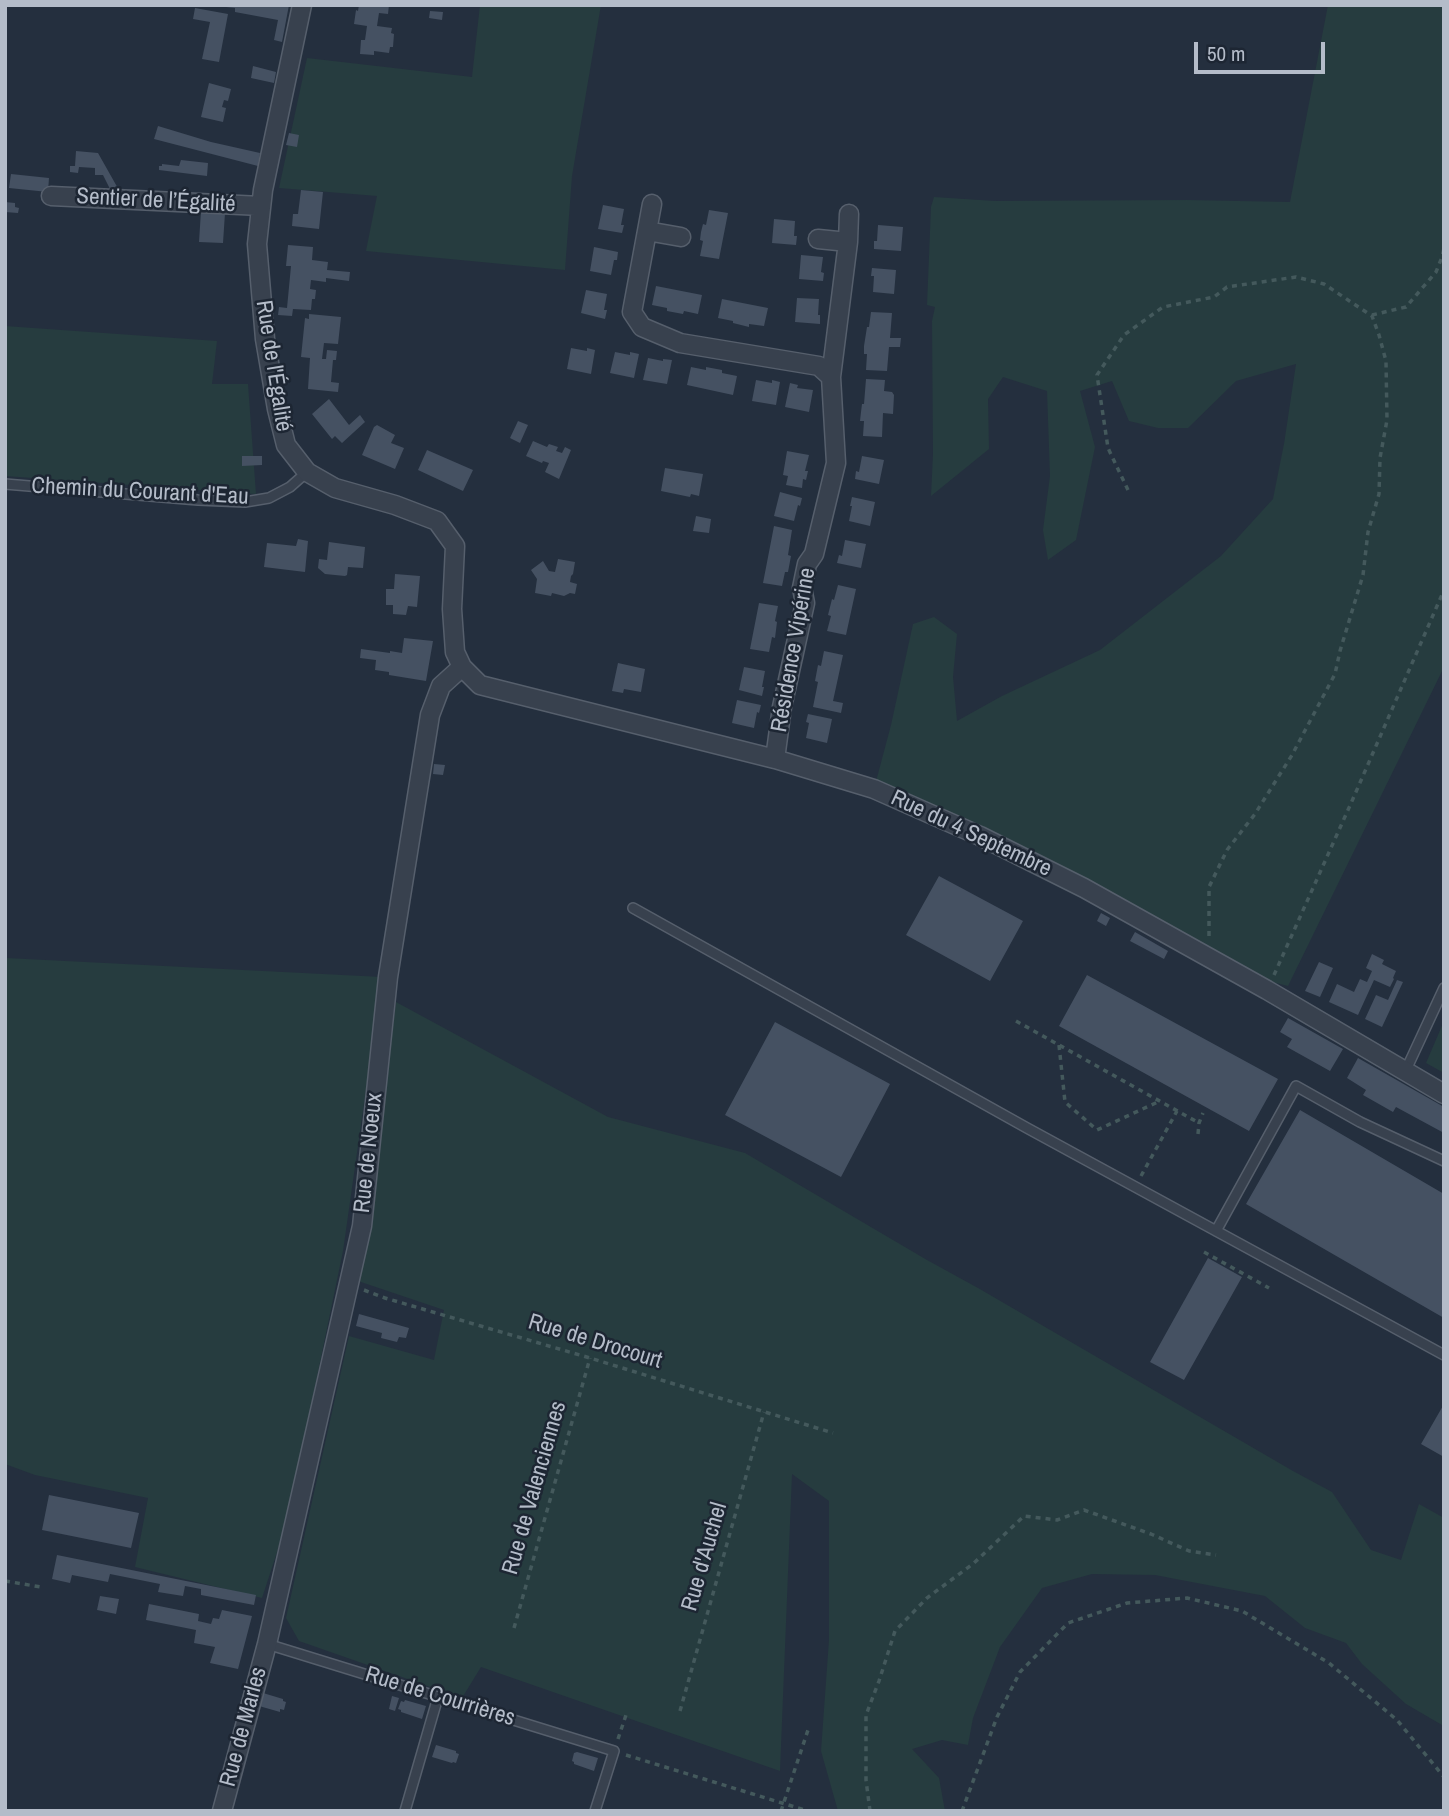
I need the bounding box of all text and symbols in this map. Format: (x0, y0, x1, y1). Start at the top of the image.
scale bar (1197, 28, 1328, 72)
text: 50 m (1207, 39, 1245, 68)
street label: Sentier de l’Égalité (76, 183, 236, 219)
street label: Rue de l'Égalité (249, 298, 297, 434)
street label: Chemin du Courant d'Eau (31, 473, 249, 511)
street label: Résidence Vipérine (766, 566, 822, 734)
street label: Rue du 4 Septembre (886, 785, 1056, 883)
street label: Rue de Noeux (349, 1092, 389, 1214)
street label: Rue de Drocourt (525, 1309, 665, 1375)
street label: Rue de Valenciennes (497, 1398, 573, 1578)
street label: Rue d'Auchel (676, 1500, 734, 1614)
street label: Rue de Courrières (362, 1661, 518, 1733)
street label: Rue de Marles (215, 1664, 273, 1790)

